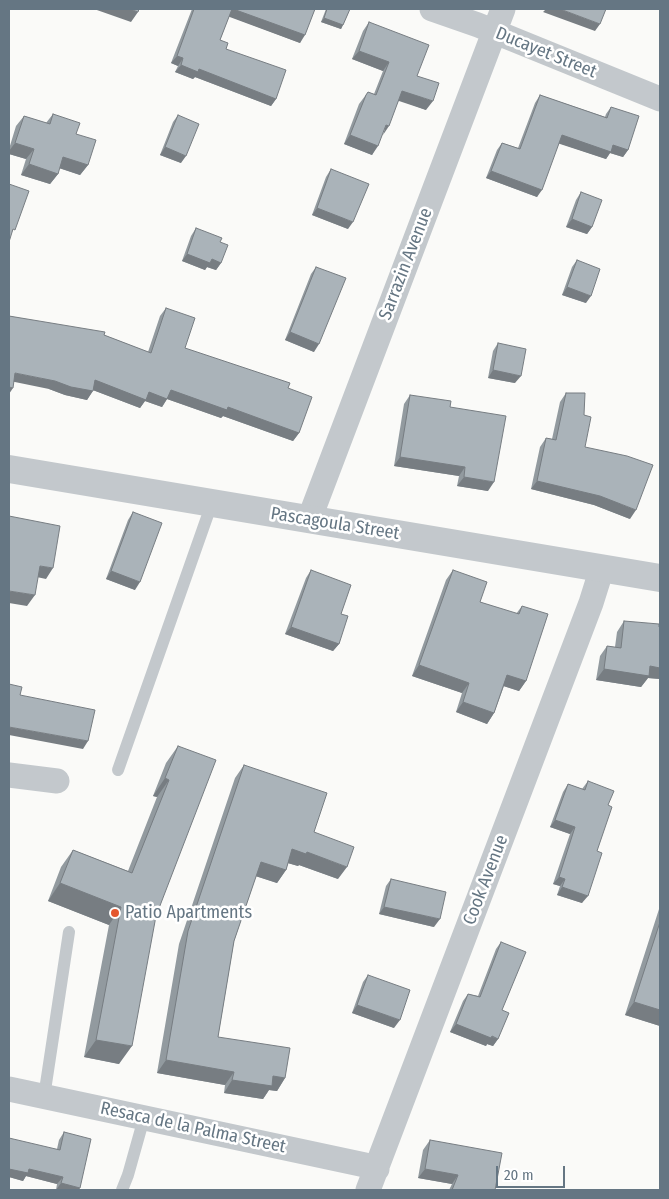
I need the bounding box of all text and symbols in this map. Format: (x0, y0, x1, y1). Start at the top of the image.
street label: Ducayet Street (492, 23, 600, 83)
street label: Sarrazin Avenue (375, 205, 437, 323)
street label: Pascagoula Street (269, 503, 401, 545)
street label: Cook Avenue (459, 832, 513, 928)
place label: Patio Apartments (125, 902, 252, 924)
marker: Patio Apartments (109, 907, 121, 919)
street label: Resaca de la Palma Street (98, 1098, 288, 1158)
scale bar (499, 1156, 568, 1188)
text: 20 m (504, 1166, 534, 1184)

